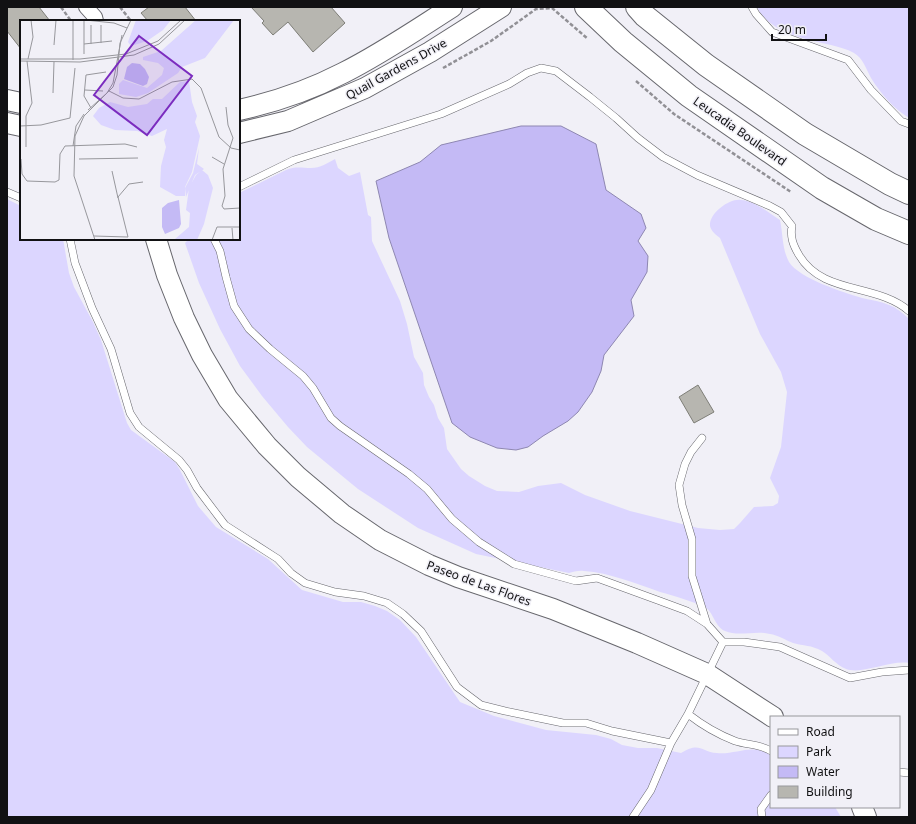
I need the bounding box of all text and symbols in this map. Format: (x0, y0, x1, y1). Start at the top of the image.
scale bar (772, 16, 826, 42)
inset map (20, 20, 240, 240)
text: 20 m (778, 21, 806, 38)
street label: Quail Gardens Drive (342, 34, 450, 104)
street label: Leucadia Boulevard (690, 92, 790, 170)
street label: Paseo de Las Flores (424, 556, 534, 610)
legend (770, 716, 900, 808)
text: Road (806, 723, 835, 740)
text: Park (806, 743, 832, 760)
text: Water (806, 763, 840, 780)
text: Building (806, 783, 853, 800)

